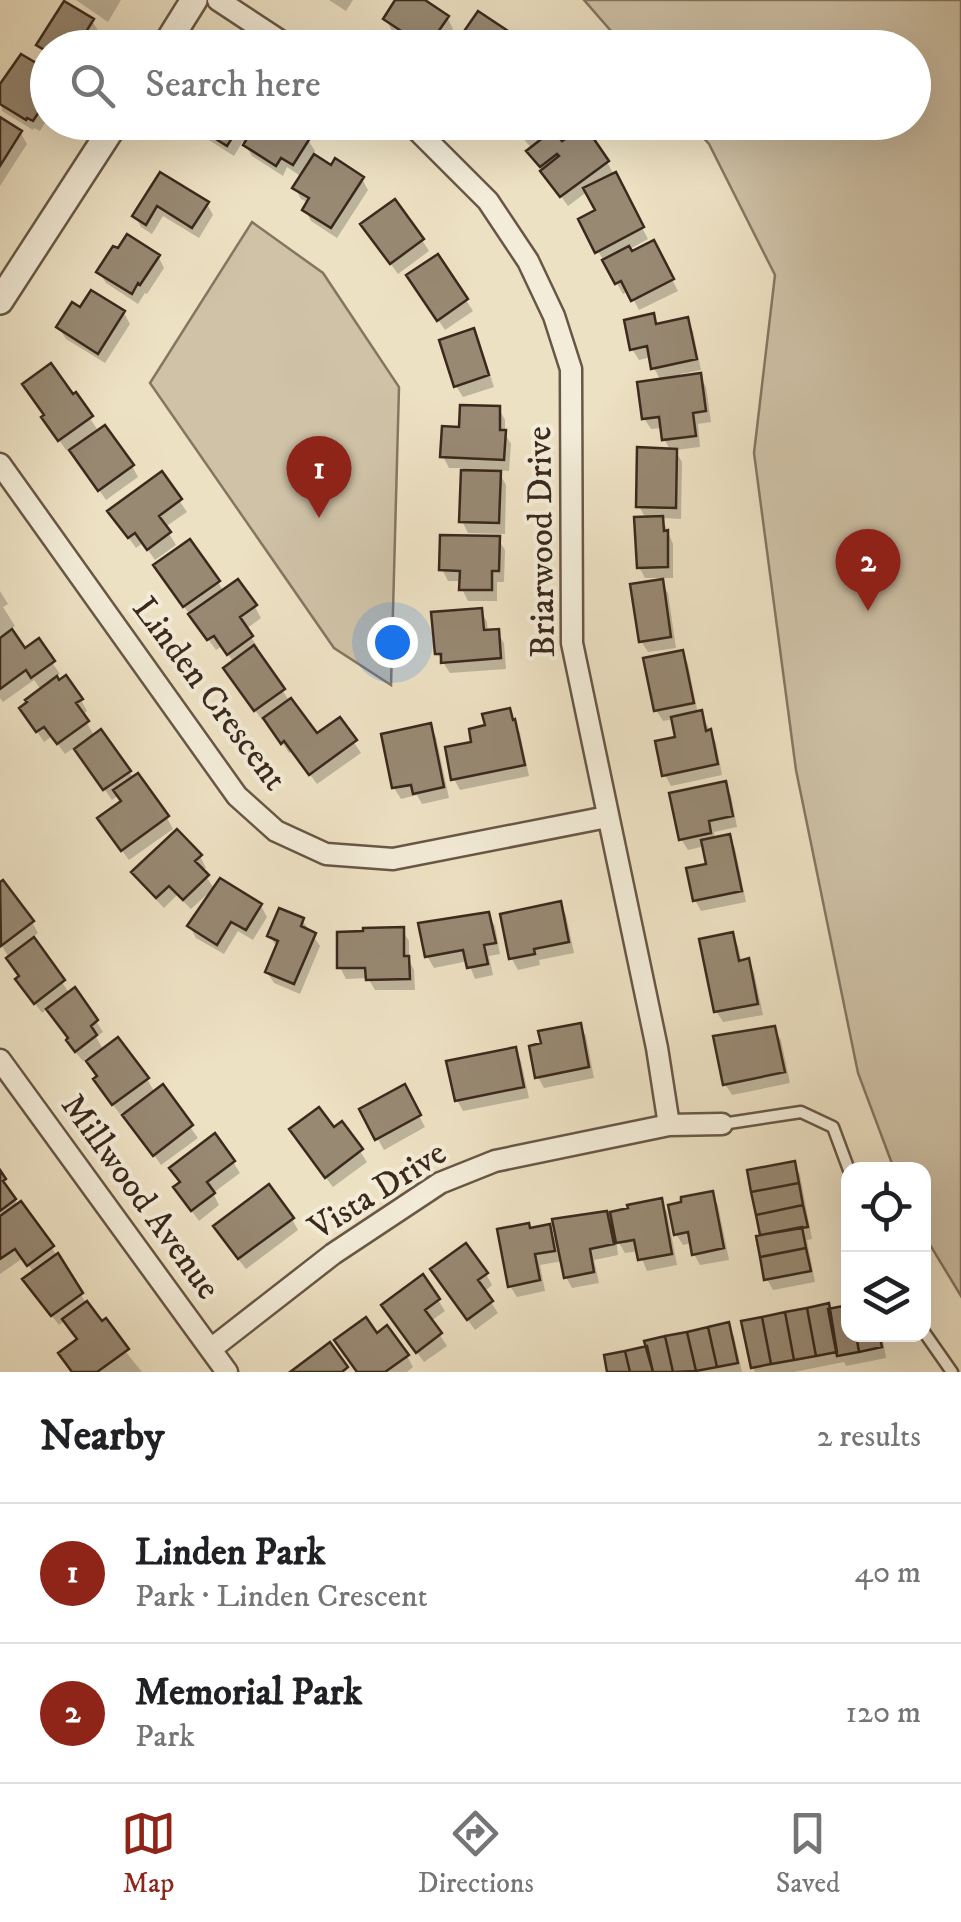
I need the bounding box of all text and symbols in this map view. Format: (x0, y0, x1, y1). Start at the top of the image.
search box (30, 30, 931, 140)
icon: search (65, 58, 120, 113)
text: Search here (145, 61, 321, 109)
street label: Briarwood Drive (518, 426, 566, 658)
pin: 1 (286, 436, 352, 518)
pin: 2 (836, 528, 900, 611)
street label: Linden Crescent (122, 588, 296, 800)
your location (367, 617, 418, 668)
street label: Millwood Avenue (50, 1085, 230, 1309)
street label: Vista Drive (300, 1132, 455, 1251)
map controls (841, 1162, 931, 1342)
button: locate (841, 1162, 931, 1252)
button: layers (841, 1252, 931, 1342)
text: Nearby (40, 1411, 164, 1463)
text: 2 results (817, 1417, 921, 1457)
text: Linden Park (135, 1529, 326, 1577)
text: 1 (67, 1553, 78, 1593)
text: 40 m (854, 1553, 921, 1593)
text: Park · Linden Crescent (135, 1577, 428, 1617)
text: Memorial Park (135, 1669, 362, 1717)
text: 2 (65, 1693, 80, 1733)
text: 120 m (845, 1693, 921, 1733)
text: Park (135, 1717, 195, 1757)
tab: Map (121, 1806, 176, 1901)
tab: Directions (418, 1806, 534, 1901)
tab: Saved (776, 1806, 840, 1901)

